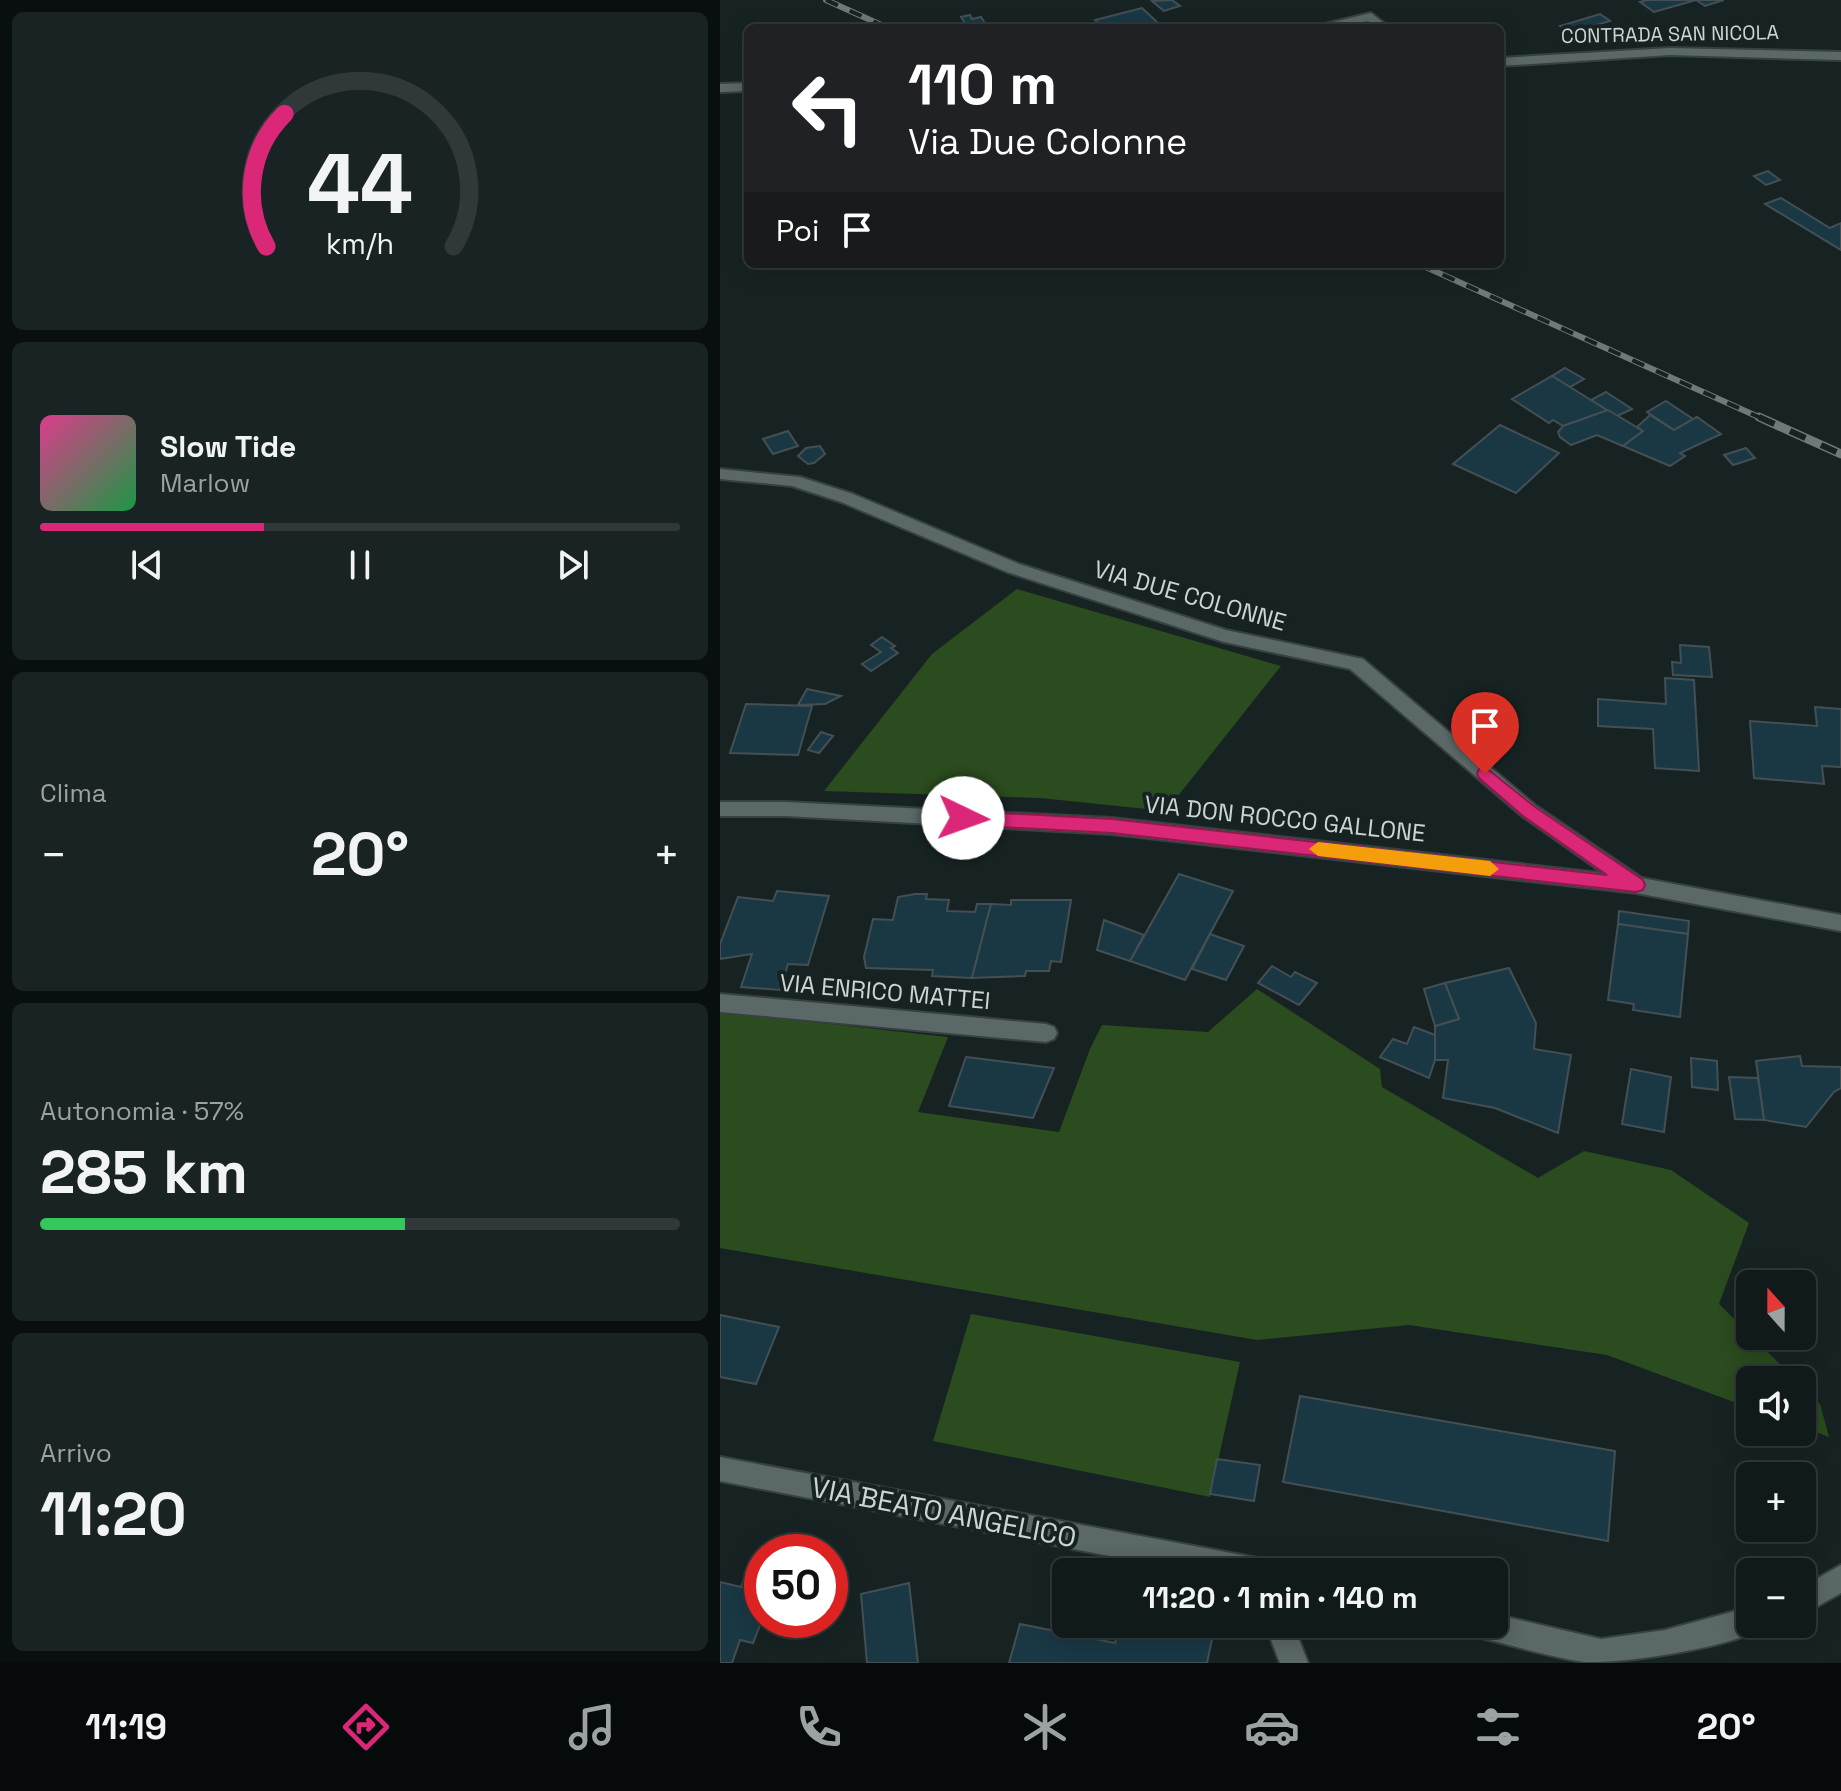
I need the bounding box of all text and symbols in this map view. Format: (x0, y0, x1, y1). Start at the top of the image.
street label: CONTRADA SAN NICOLA (1561, 19, 1780, 49)
text: 110 m (908, 49, 1057, 120)
icon: left (776, 56, 880, 160)
text: Via Due Colonne (908, 119, 1187, 165)
text: 44 (307, 131, 413, 237)
icon: arrive (835, 208, 879, 252)
text: Poi (776, 211, 819, 250)
text: km/h (326, 226, 394, 262)
text: Slow Tide (160, 427, 296, 466)
text: Marlow (160, 466, 250, 500)
icon: previous (125, 543, 169, 587)
icon: pause (338, 543, 382, 587)
icon: next (551, 543, 595, 587)
street label: VIA DUE COLONNE (1090, 553, 1290, 638)
pin (1451, 692, 1519, 774)
icon: arrive (1463, 704, 1507, 748)
text: Clima (40, 776, 107, 810)
position arrow (921, 776, 1005, 860)
street label: VIA DON ROCCO GALLONE (1143, 788, 1427, 849)
text: 20° (311, 816, 409, 893)
text: − (40, 827, 67, 883)
text: + (653, 827, 680, 883)
street label: VIA ENRICO MATTEI (778, 967, 992, 1016)
text: Autonomia · 57% (40, 1094, 244, 1128)
text: 285 km (40, 1134, 248, 1211)
north arrow (1736, 1270, 1816, 1350)
map controls (1736, 1270, 1816, 1638)
button: sound (1736, 1366, 1816, 1446)
text: Arrivo (40, 1436, 112, 1470)
button: + (1736, 1462, 1816, 1542)
street label: VIA BEATO ANGELICO (809, 1469, 1079, 1555)
text: 11:20 (40, 1476, 187, 1553)
speed limit sign: 50 (744, 1534, 848, 1638)
button: − (1736, 1558, 1816, 1638)
text: 11:20 · 1 min · 140 m (1142, 1578, 1418, 1617)
icon: directions (338, 1699, 394, 1755)
icon: music (564, 1699, 620, 1755)
icon: phone (791, 1699, 847, 1755)
icon: climate (1017, 1699, 1073, 1755)
icon: car (1244, 1699, 1300, 1755)
icon: filters (1470, 1699, 1526, 1755)
text: 11:19 (85, 1704, 167, 1750)
text: 20° (1697, 1704, 1756, 1750)

